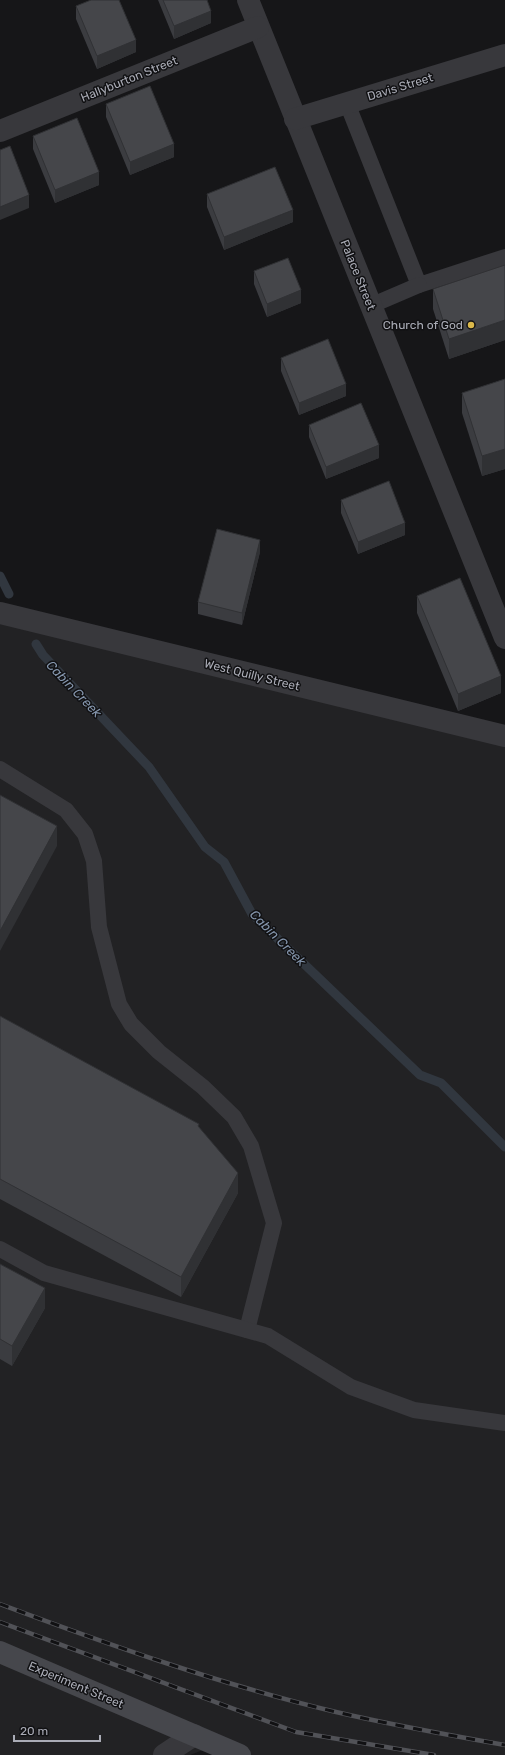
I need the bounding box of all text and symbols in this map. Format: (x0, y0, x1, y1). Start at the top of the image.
street label: Hallyburton Street (79, 53, 180, 105)
street label: Davis Street (365, 70, 435, 104)
street label: Palace Street (338, 238, 379, 313)
place label: Church of God (383, 318, 463, 332)
marker: Church of God (466, 320, 476, 330)
street label: West Quilly Street (203, 656, 301, 694)
water label: Cabin Creek (43, 658, 105, 721)
water label: Cabin Creek (247, 907, 309, 969)
street label: Experiment Street (26, 1659, 126, 1711)
scale bar (14, 1717, 100, 1743)
text: 20 m (20, 1724, 48, 1738)

